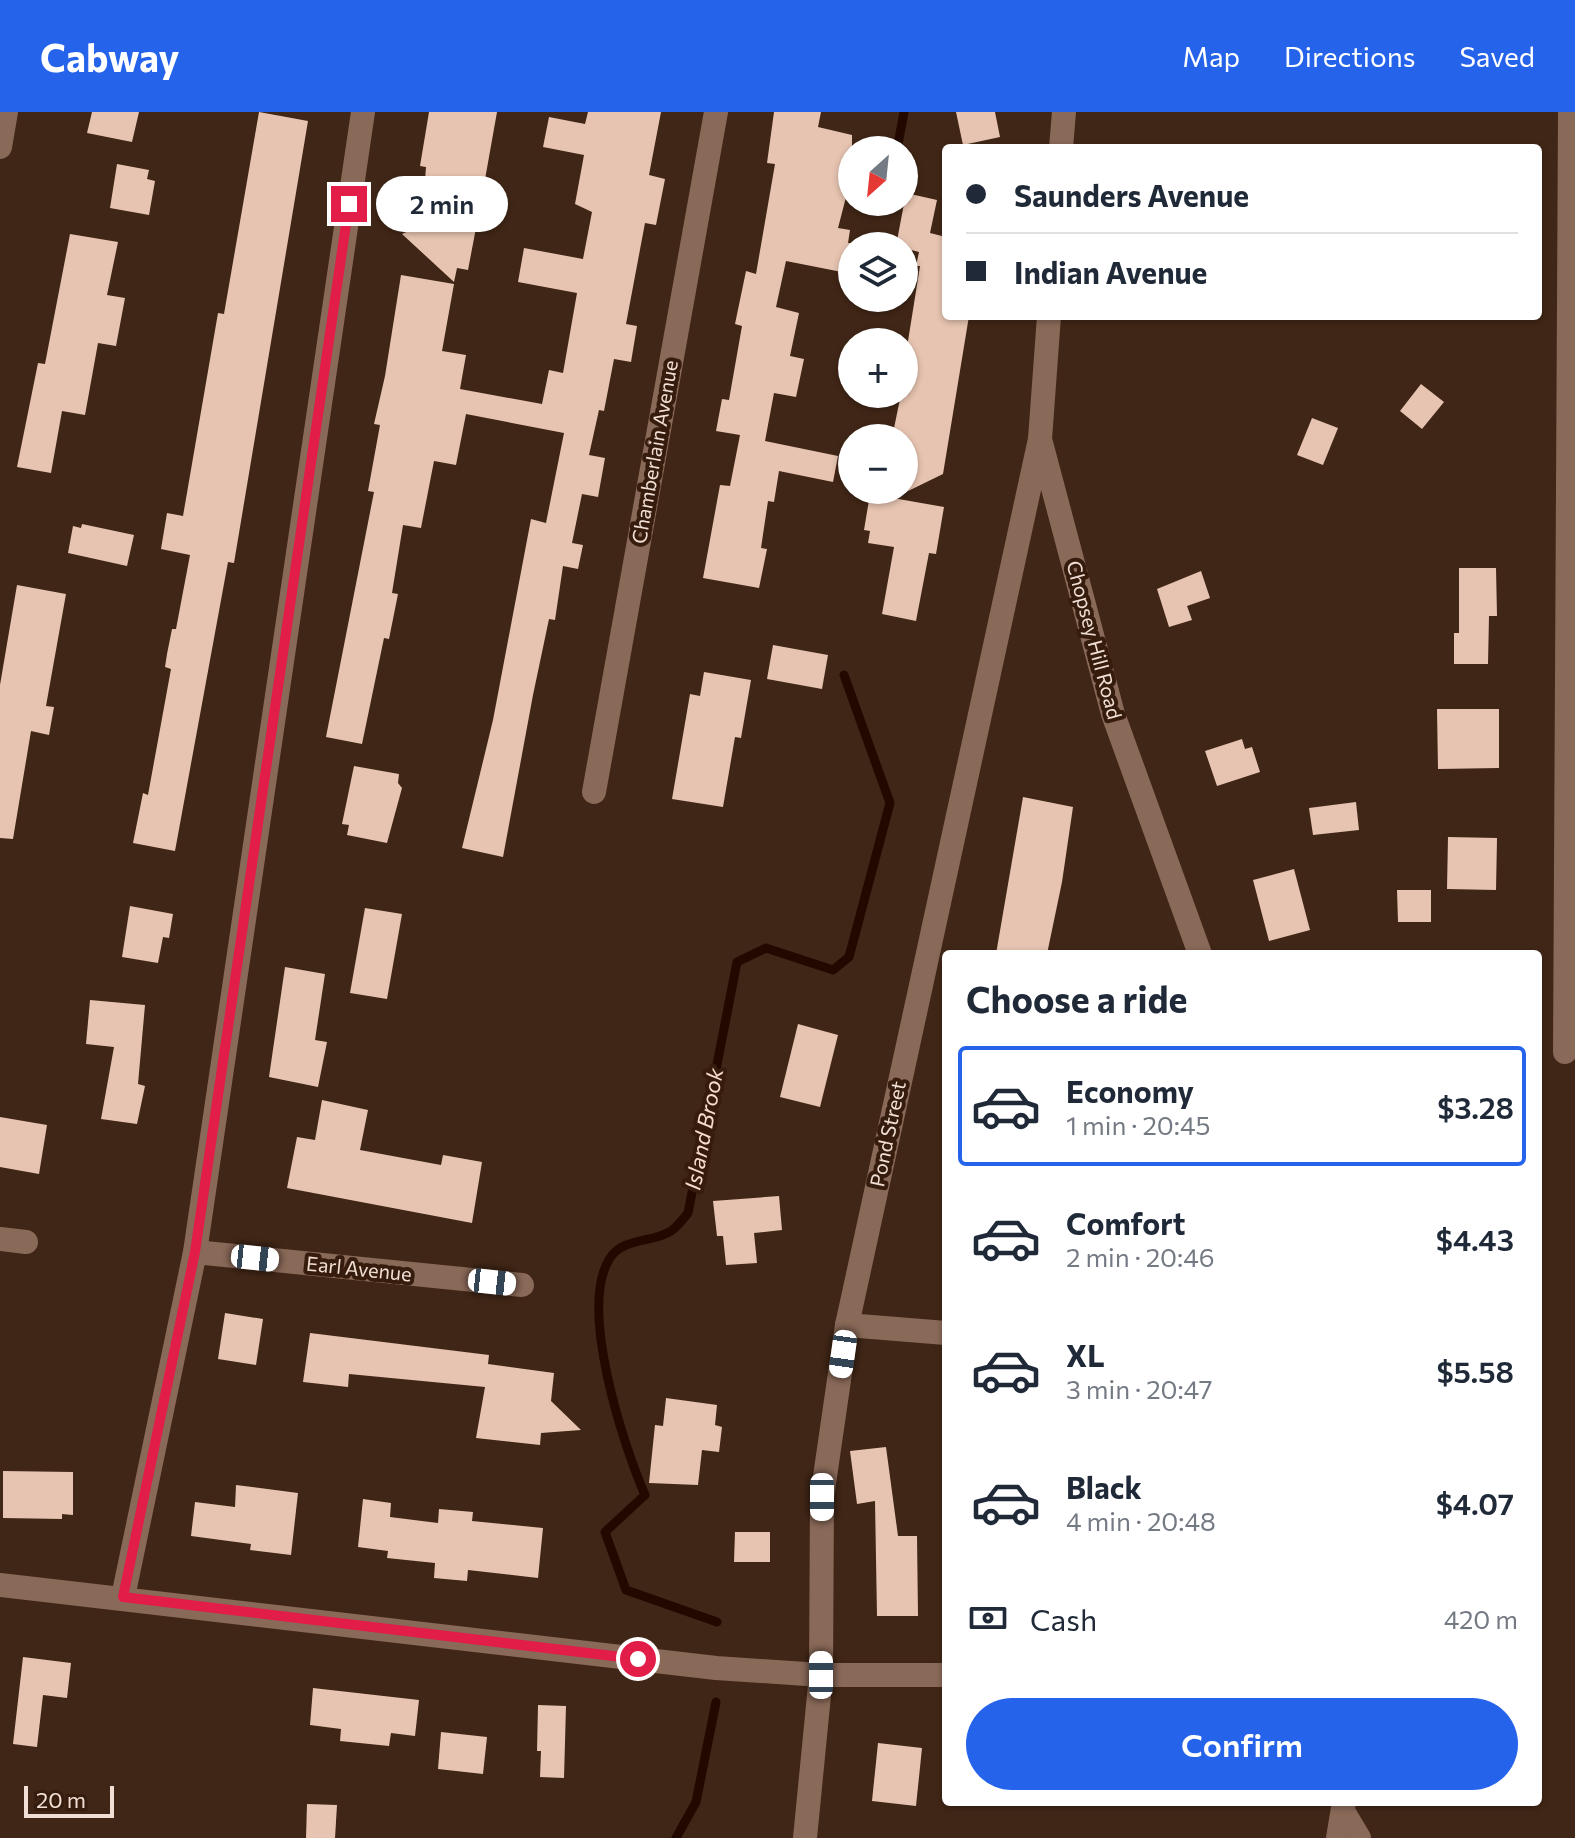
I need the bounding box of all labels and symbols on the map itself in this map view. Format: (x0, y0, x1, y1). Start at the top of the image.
north arrow (838, 136, 918, 216)
callout: 2 min (377, 176, 509, 232)
route end (331, 186, 367, 222)
street label: Chamberlain Avenue (626, 358, 682, 546)
street label: Chopsey Hill Road (1062, 558, 1128, 722)
water label: Island Brook (678, 1065, 729, 1192)
street label: Pond Street (864, 1079, 910, 1189)
car (230, 1244, 280, 1272)
street label: Earl Avenue (305, 1251, 413, 1285)
car (467, 1268, 517, 1296)
car (828, 1329, 858, 1379)
car (810, 1473, 834, 1521)
route start (620, 1641, 656, 1677)
car (809, 1651, 833, 1699)
scale bar (24, 1782, 114, 1818)

